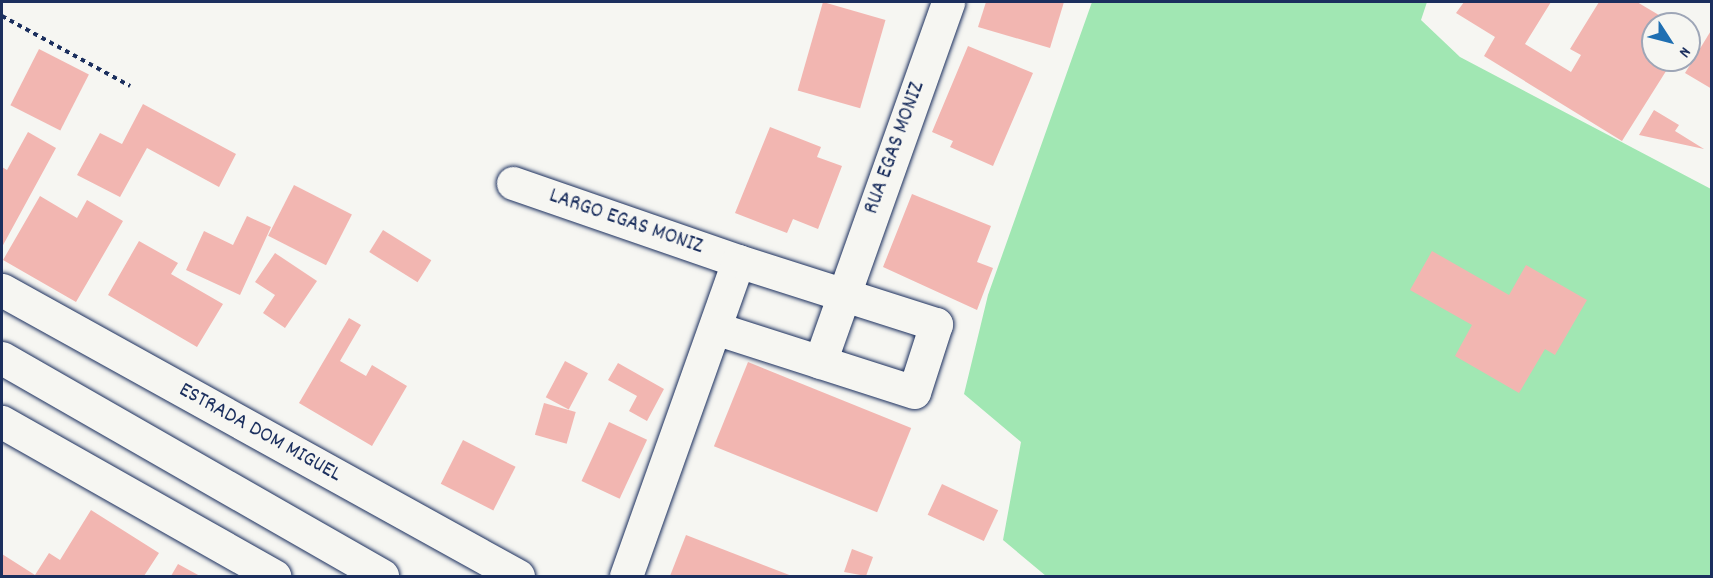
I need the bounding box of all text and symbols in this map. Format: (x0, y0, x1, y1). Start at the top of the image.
north arrow (1641, 12, 1701, 72)
text: N (1673, 42, 1696, 62)
street label: RUA EGAS MONIZ (859, 78, 931, 218)
street label: LARGO EGAS MONIZ (545, 183, 707, 261)
street label: ESTRADA DOM MIGUEL (174, 377, 346, 489)

